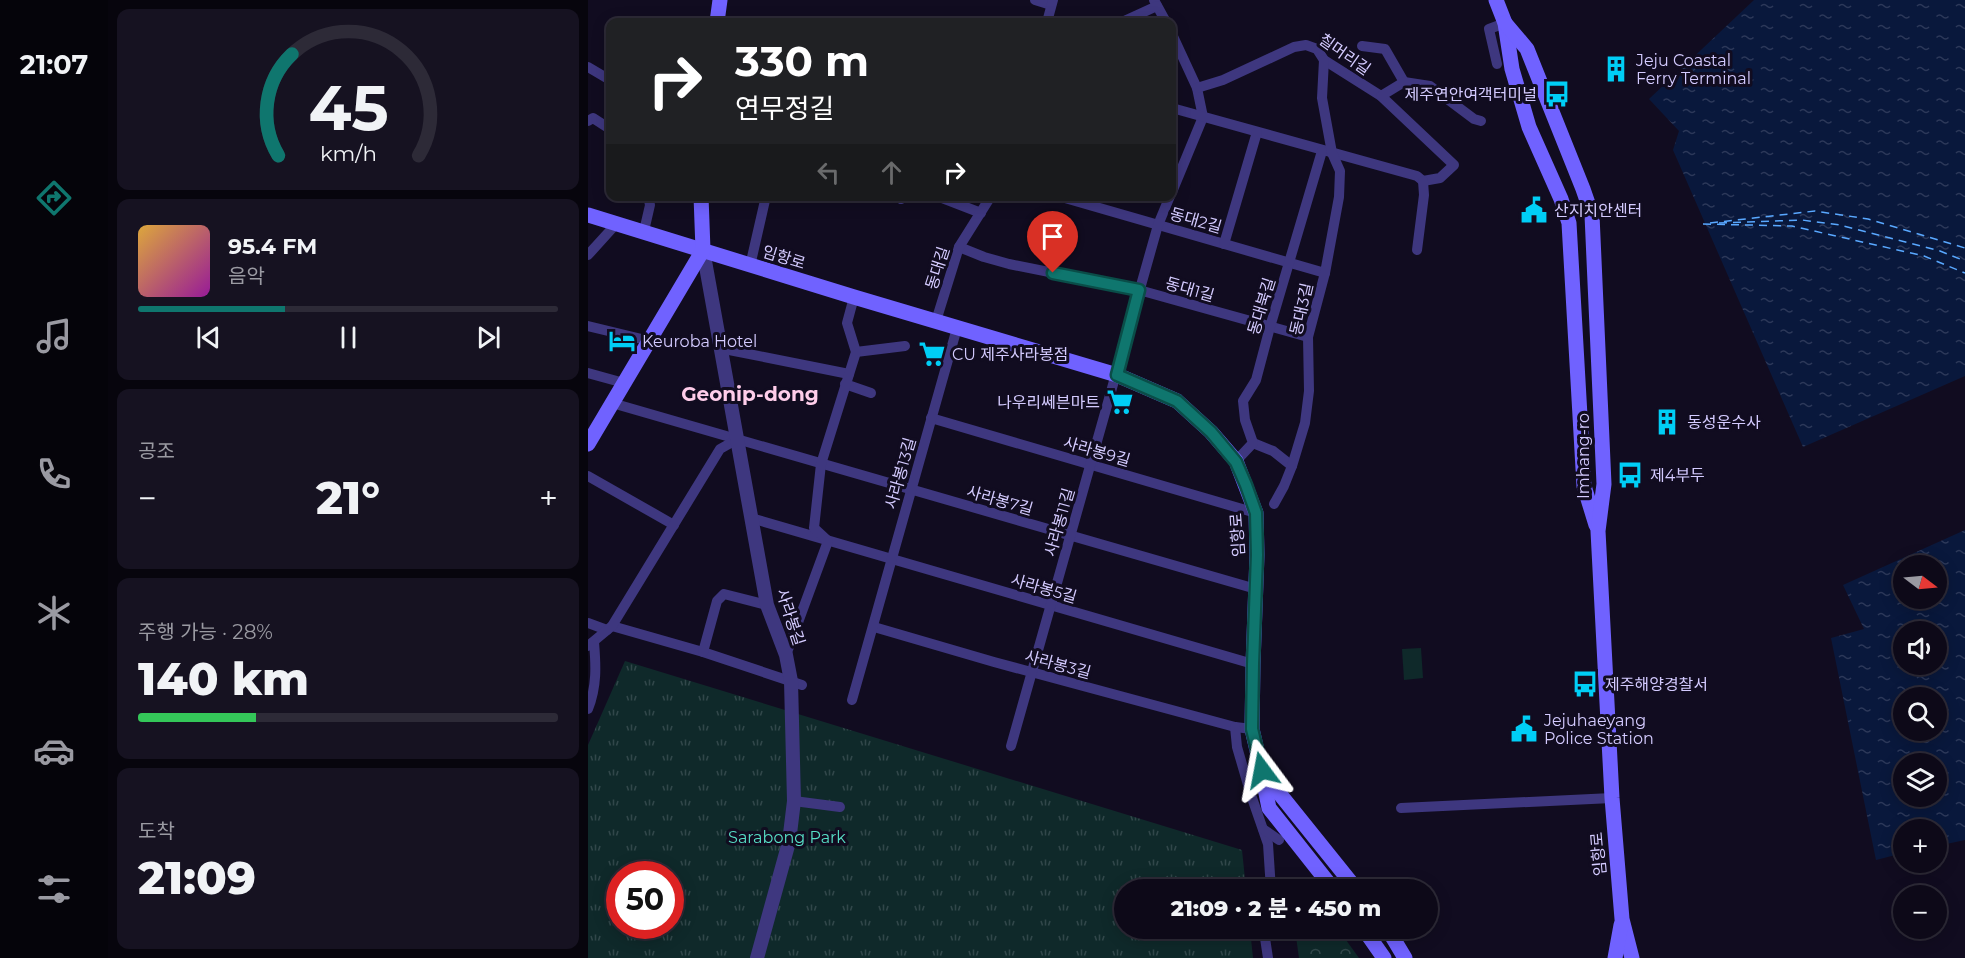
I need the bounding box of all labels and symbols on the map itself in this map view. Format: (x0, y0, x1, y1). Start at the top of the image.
street label: 칠머리길 (1315, 30, 1374, 79)
place label: Jeju Coastal Ferry Terminal (1635, 51, 1751, 88)
building icon: Jeju Coastal Ferry Terminal (1601, 54, 1631, 84)
bus stop icon: 제주연안여객터미널 (1542, 79, 1572, 109)
place label: 제주연안여객터미널 (1405, 85, 1537, 104)
public building icon: 산지치안센터 (1519, 195, 1549, 225)
place label: 산지치안센터 (1554, 201, 1642, 220)
street label: 동대2길 (1168, 204, 1224, 237)
pin (1027, 211, 1078, 273)
street label: 임항로 (760, 242, 808, 273)
street label: 동대길 (922, 244, 953, 292)
street label: 동대1길 (1163, 273, 1216, 305)
street label: 동대북길 (1244, 275, 1279, 337)
street label: 동대3길 (1286, 281, 1317, 337)
hotel icon: Keuroba Hotel (607, 326, 637, 356)
place label: Keuroba Hotel (642, 332, 757, 351)
supermarket icon: CU 제주사라봉점 (917, 339, 947, 369)
place label: CU 제주사라봉점 (952, 345, 1069, 364)
district label: Geonip-dong (681, 382, 819, 406)
supermarket icon: 나우리쎄븐마트 (1105, 387, 1135, 417)
place label: 나우리쎄븐마트 (997, 393, 1100, 412)
building icon: 동성운수사 (1652, 407, 1682, 437)
street label: Imhang-ro (1574, 413, 1593, 499)
place label: 동성운수사 (1687, 413, 1761, 432)
street label: 사라봉9길 (1061, 433, 1132, 470)
street label: 사라봉13길 (881, 435, 920, 511)
bus stop icon: 제4부두 (1615, 460, 1645, 490)
place label: 제4부두 (1650, 466, 1705, 485)
street label: 사라봉7길 (964, 482, 1035, 519)
street label: 사라봉11길 (1041, 486, 1078, 559)
street label: 임항로 (1226, 512, 1249, 558)
north arrow (1893, 555, 1947, 609)
street label: 사라봉5길 (1009, 570, 1079, 607)
street label: 사라봉길 (772, 586, 809, 648)
street label: 사라봉3길 (1023, 647, 1093, 682)
bus stop icon: 제주해양경찰서 (1570, 669, 1600, 699)
place label: 제주해양경찰서 (1605, 675, 1708, 694)
place label: Jejuhaeyang Police Station (1543, 711, 1654, 748)
public building icon: Jejuhaeyang Police Station (1509, 714, 1539, 744)
position arrow (1230, 738, 1294, 802)
park label: Sarabong Park (728, 828, 846, 847)
street label: 임항로 (1587, 831, 1610, 877)
speed limit sign: 50 (606, 861, 684, 939)

